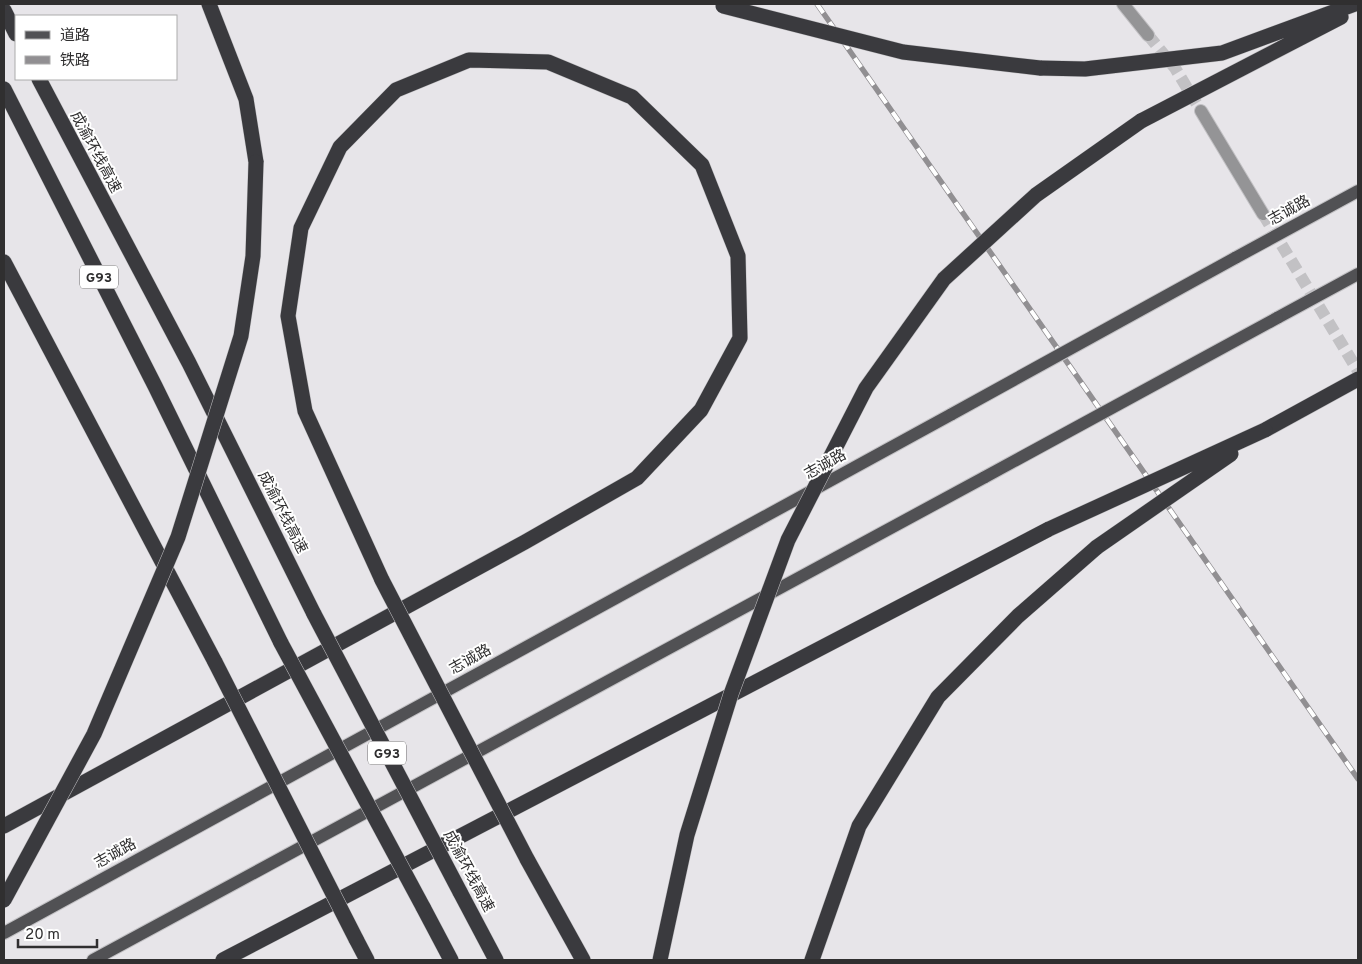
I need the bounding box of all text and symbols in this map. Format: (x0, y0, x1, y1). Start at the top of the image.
legend (15, 15, 178, 80)
text: 道路 (60, 27, 90, 46)
text: 铁路 (60, 52, 90, 71)
street label: 成渝环线高速 (65, 109, 124, 197)
street label: 志诚路 (1265, 192, 1314, 231)
road number: G93 (80, 266, 118, 288)
street label: 志诚路 (801, 446, 850, 485)
street label: 成渝环线高速 (253, 468, 311, 557)
street label: 志诚路 (446, 641, 495, 680)
road number: G93 (368, 741, 406, 764)
street label: 成渝环线高速 (438, 828, 497, 916)
street label: 志诚路 (91, 835, 140, 874)
scale bar (18, 916, 96, 948)
text: 20 m (25, 926, 60, 945)

